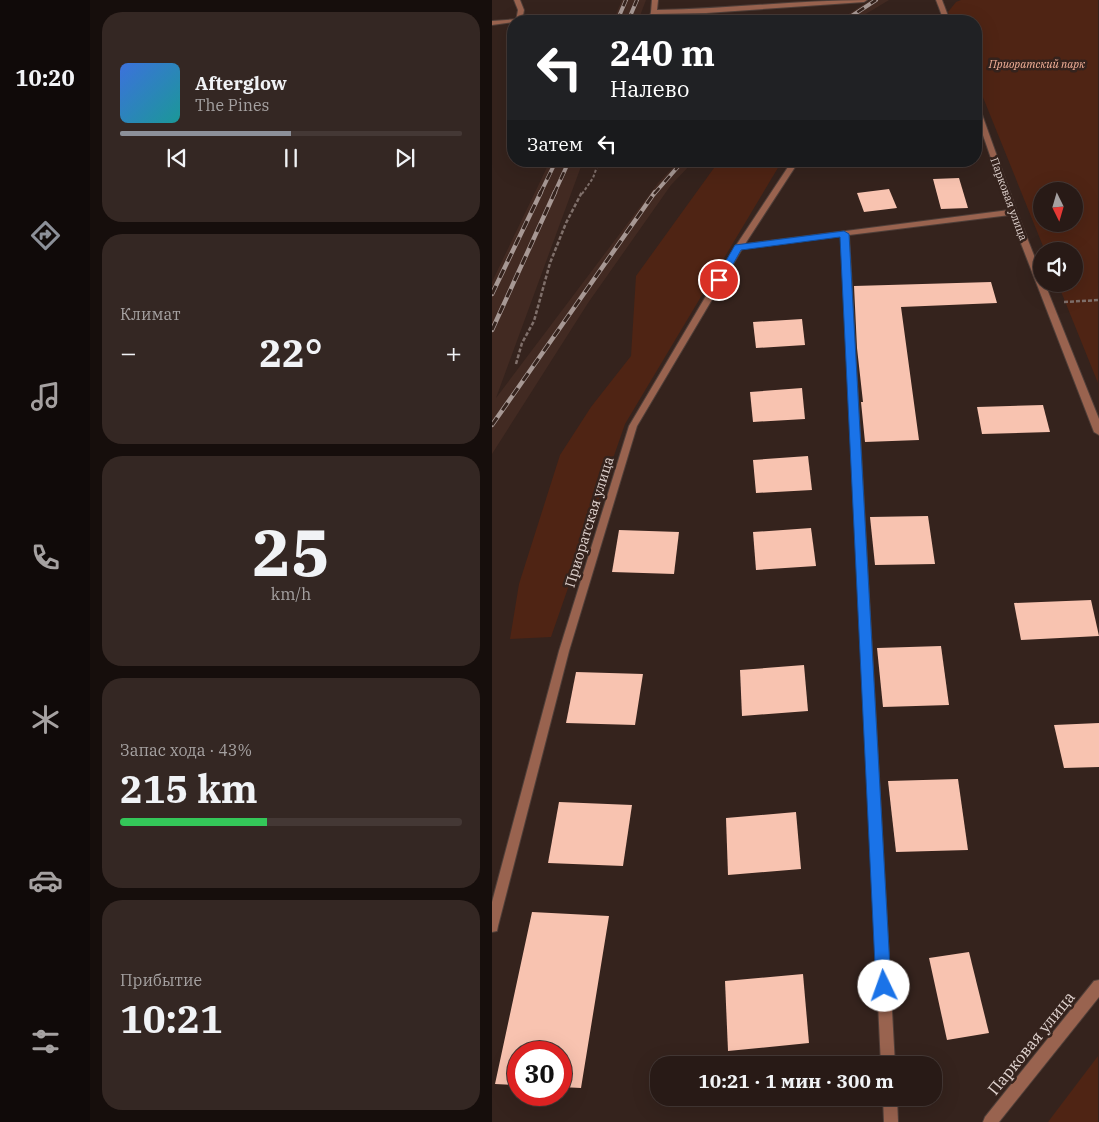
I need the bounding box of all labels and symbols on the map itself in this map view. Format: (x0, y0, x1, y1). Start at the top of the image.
park label: Приоратский парк (988, 57, 1086, 71)
street label: Парковая улица (987, 155, 1031, 243)
north arrow (1033, 182, 1083, 232)
pin (698, 259, 740, 301)
street label: Приоратская улица (561, 454, 618, 590)
position arrow (857, 959, 909, 1011)
street label: Парковая улица (983, 987, 1079, 1099)
speed limit sign: 30 (507, 1041, 572, 1106)

